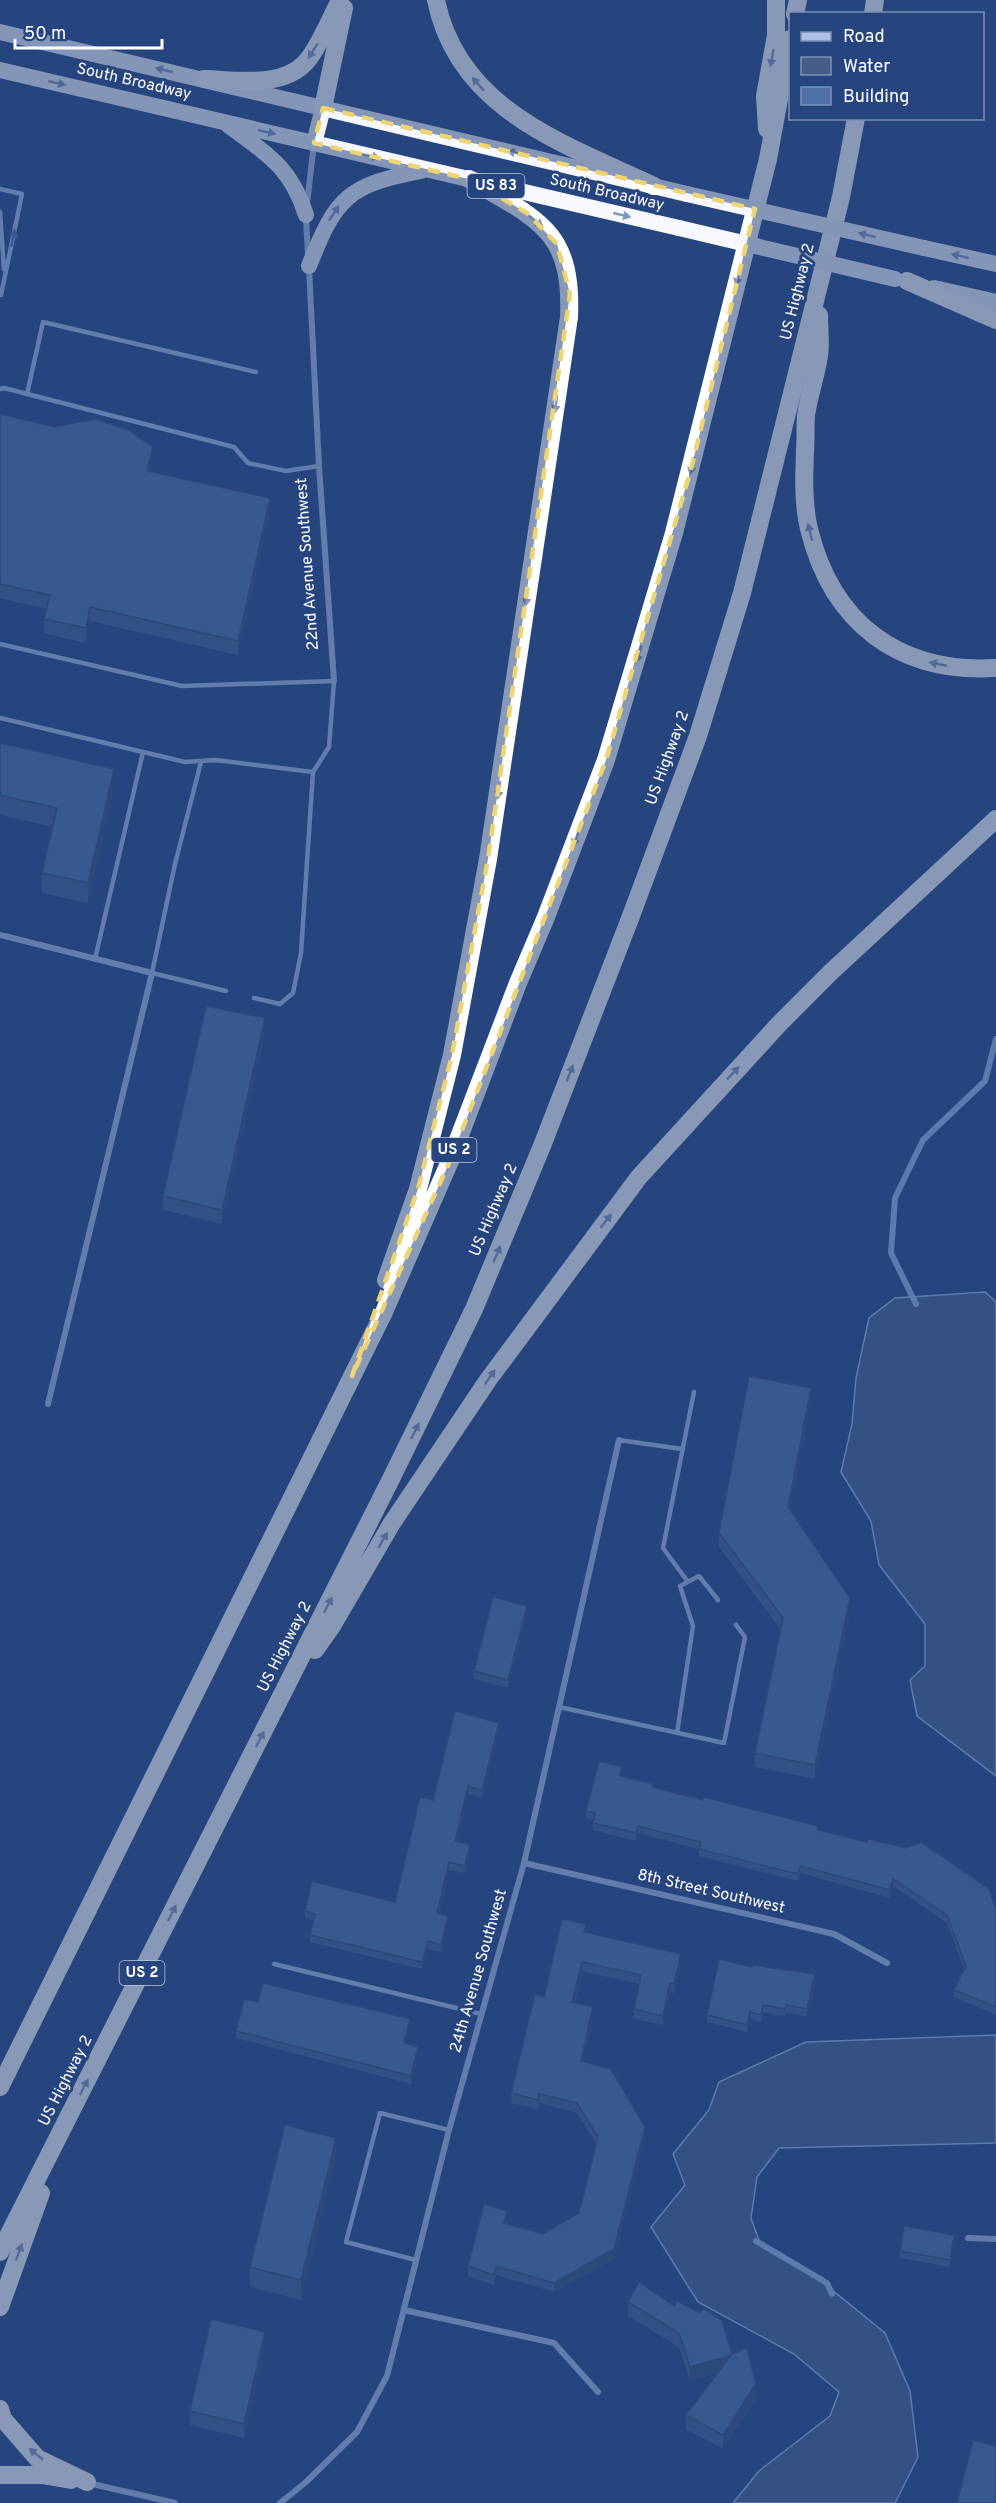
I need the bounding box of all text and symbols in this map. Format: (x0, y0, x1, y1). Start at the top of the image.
scale bar (15, 12, 162, 50)
legend (789, 12, 984, 120)
text: 50 m (24, 23, 66, 46)
text: Road (843, 26, 885, 49)
one-way arrow (307, 43, 318, 60)
one-way arrow (767, 49, 776, 68)
text: Water (843, 56, 890, 79)
street label: South Broadway (75, 59, 193, 105)
one-way arrow (155, 64, 173, 74)
one-way arrow (472, 77, 485, 92)
one-way arrow (48, 78, 66, 88)
text: Building (843, 86, 909, 109)
one-way arrow (258, 127, 277, 137)
one-way arrow (507, 148, 525, 158)
one-way arrow (362, 152, 380, 162)
street label: South Broadway (548, 170, 666, 216)
road number: US 83 (468, 174, 524, 198)
one-way arrow (328, 205, 339, 221)
one-way arrow (613, 211, 632, 221)
one-way arrow (528, 214, 544, 227)
one-way arrow (9, 228, 18, 247)
one-way arrow (857, 229, 876, 239)
street label: US Highway 2 (776, 241, 820, 343)
one-way arrow (950, 251, 969, 260)
one-way arrow (733, 268, 743, 286)
one-way arrow (551, 395, 560, 414)
one-way arrow (686, 457, 696, 475)
street label: 22nd Avenue Southwest (292, 477, 324, 651)
one-way arrow (805, 523, 815, 541)
one-way arrow (523, 588, 532, 607)
one-way arrow (634, 645, 643, 663)
one-way arrow (928, 659, 947, 668)
street label: US Highway 2 (642, 708, 694, 808)
one-way arrow (494, 781, 503, 800)
one-way arrow (571, 830, 581, 848)
one-way arrow (566, 1064, 576, 1082)
one-way arrow (725, 1066, 739, 1080)
road number: US 2 (432, 1138, 476, 1162)
street label: US Highway 2 (465, 1160, 523, 1260)
one-way arrow (599, 1213, 611, 1228)
one-way arrow (493, 1245, 502, 1263)
one-way arrow (484, 1370, 496, 1386)
one-way arrow (410, 1422, 419, 1439)
one-way arrow (377, 1532, 388, 1548)
one-way arrow (323, 1597, 332, 1614)
street label: US Highway 2 (254, 1598, 316, 1696)
one-way arrow (255, 1731, 265, 1748)
street label: 8th Street Southwest (635, 1865, 787, 1919)
street label: 24th Avenue Southwest (446, 1887, 512, 2055)
one-way arrow (167, 1905, 177, 1922)
road number: US 2 (120, 1961, 164, 1985)
street label: US Highway 2 (35, 2032, 97, 2130)
one-way arrow (79, 2079, 89, 2096)
one-way arrow (15, 2243, 25, 2261)
one-way arrow (28, 2448, 44, 2461)

